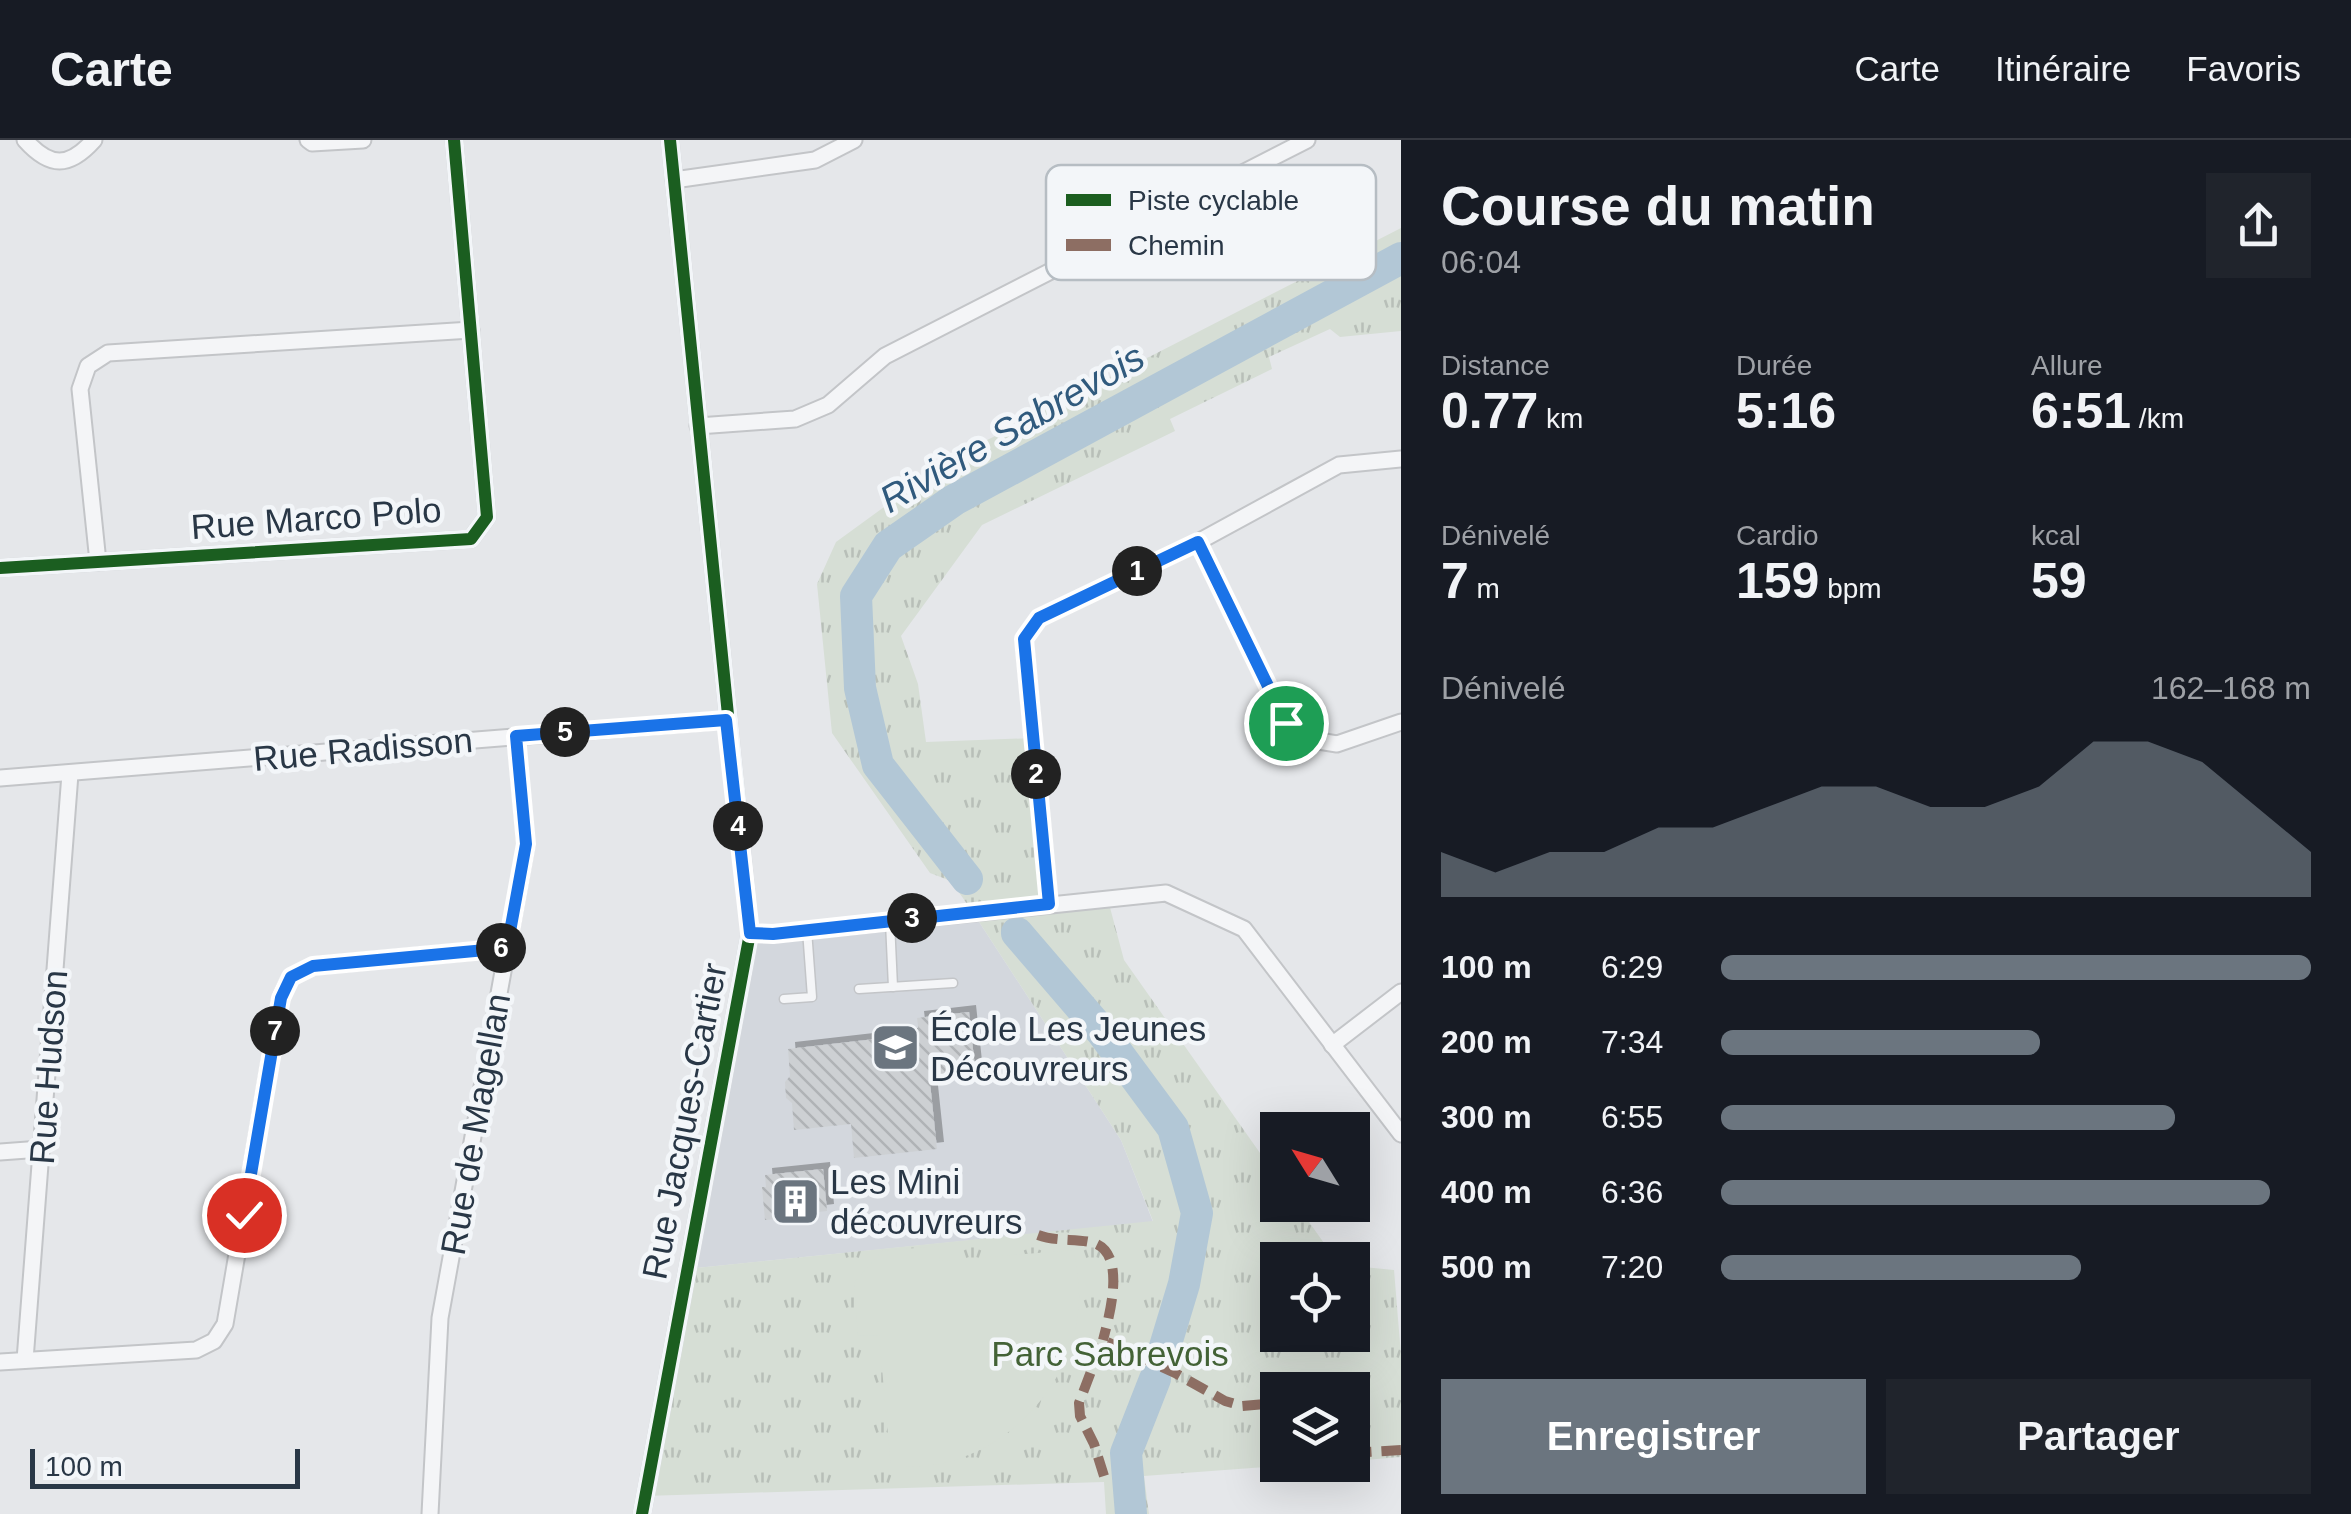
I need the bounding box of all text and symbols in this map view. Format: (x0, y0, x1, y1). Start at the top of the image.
text: Carte (50, 43, 173, 96)
text: Carte (1854, 49, 1940, 88)
text: Itinéraire (1995, 49, 2131, 88)
text: Favoris (2186, 49, 2301, 88)
legend (1046, 165, 1376, 280)
button: share (2206, 173, 2311, 278)
text: Course du matin (1441, 175, 1875, 237)
text: Piste cyclable (1128, 185, 1299, 216)
text: Chemin (1128, 230, 1224, 261)
text: 06:04 (1441, 244, 1521, 280)
water label: Rivière Sabrevois (873, 335, 1151, 521)
text: Distance (1441, 350, 1550, 381)
text: Durée (1736, 350, 1812, 381)
text: Allure (2031, 350, 2103, 381)
text: 0.77 (1441, 383, 1538, 439)
text: 5:16 (1736, 383, 1836, 439)
text: 6:51 (2031, 383, 2131, 439)
text: km (1538, 403, 1583, 434)
text: /km (2131, 403, 2184, 434)
street label: Rue Marco Polo (189, 490, 443, 546)
text: Dénivelé (1441, 520, 1550, 551)
text: Cardio (1736, 520, 1818, 551)
text: kcal (2031, 520, 2081, 551)
pin: 1 (1112, 546, 1162, 596)
text: 7 (1441, 553, 1469, 609)
text: 159 (1736, 553, 1819, 609)
text: 59 (2031, 553, 2087, 609)
text: 1 (1129, 555, 1145, 586)
text: m (1469, 573, 1500, 604)
text: bpm (1819, 573, 1882, 604)
text: Dénivelé (1441, 670, 1566, 706)
text: 162–168 m (2151, 670, 2311, 706)
pin (1244, 681, 1329, 766)
icon: arrive (1259, 696, 1314, 751)
pin: 5 (540, 707, 590, 757)
text: 5 (557, 716, 573, 747)
street label: Rue Radisson (252, 720, 474, 778)
pin: 2 (1011, 749, 1061, 799)
text: 2 (1028, 758, 1044, 789)
pin: 4 (713, 801, 763, 851)
text: 4 (730, 810, 746, 841)
pin: 3 (887, 893, 937, 943)
text: 3 (904, 902, 920, 933)
pin: 6 (476, 923, 526, 973)
text: 6 (493, 932, 509, 963)
text: 100 m (1441, 949, 1532, 985)
text: 6:29 (1601, 949, 1663, 985)
street label: Rue Jacques-Cartier (634, 959, 734, 1282)
street label: Rue Hudson (22, 969, 74, 1165)
street label: Rue de Magellan (433, 990, 517, 1258)
pin: 7 (250, 1006, 300, 1056)
place label: École Les Jeunes Découvreurs (930, 1009, 1206, 1088)
text: 7 (267, 1015, 283, 1046)
school or university icon: École Les Jeunes Découvreurs (869, 1022, 921, 1074)
text: 200 m (1441, 1024, 1532, 1060)
text: 7:34 (1601, 1024, 1663, 1060)
text: 300 m (1441, 1099, 1532, 1135)
text: 6:55 (1601, 1099, 1663, 1135)
north arrow (1260, 1112, 1370, 1222)
map controls (1260, 1112, 1370, 1482)
place label: Les Mini découvreurs (830, 1162, 1023, 1241)
pin (202, 1173, 287, 1258)
text: 400 m (1441, 1174, 1532, 1210)
text: 6:36 (1601, 1174, 1663, 1210)
building icon: Les Mini découvreurs (769, 1175, 821, 1227)
icon: check (217, 1188, 272, 1243)
button: locate (1260, 1242, 1370, 1352)
text: 500 m (1441, 1249, 1532, 1285)
text: 7:20 (1601, 1249, 1663, 1285)
park label: Parc Sabrevois (991, 1334, 1229, 1373)
button: layers (1260, 1372, 1370, 1482)
button: Enregistrer (1441, 1379, 1866, 1494)
button: Partager (1886, 1379, 2311, 1494)
scale bar (30, 1444, 300, 1488)
text: 100 m (45, 1451, 123, 1482)

